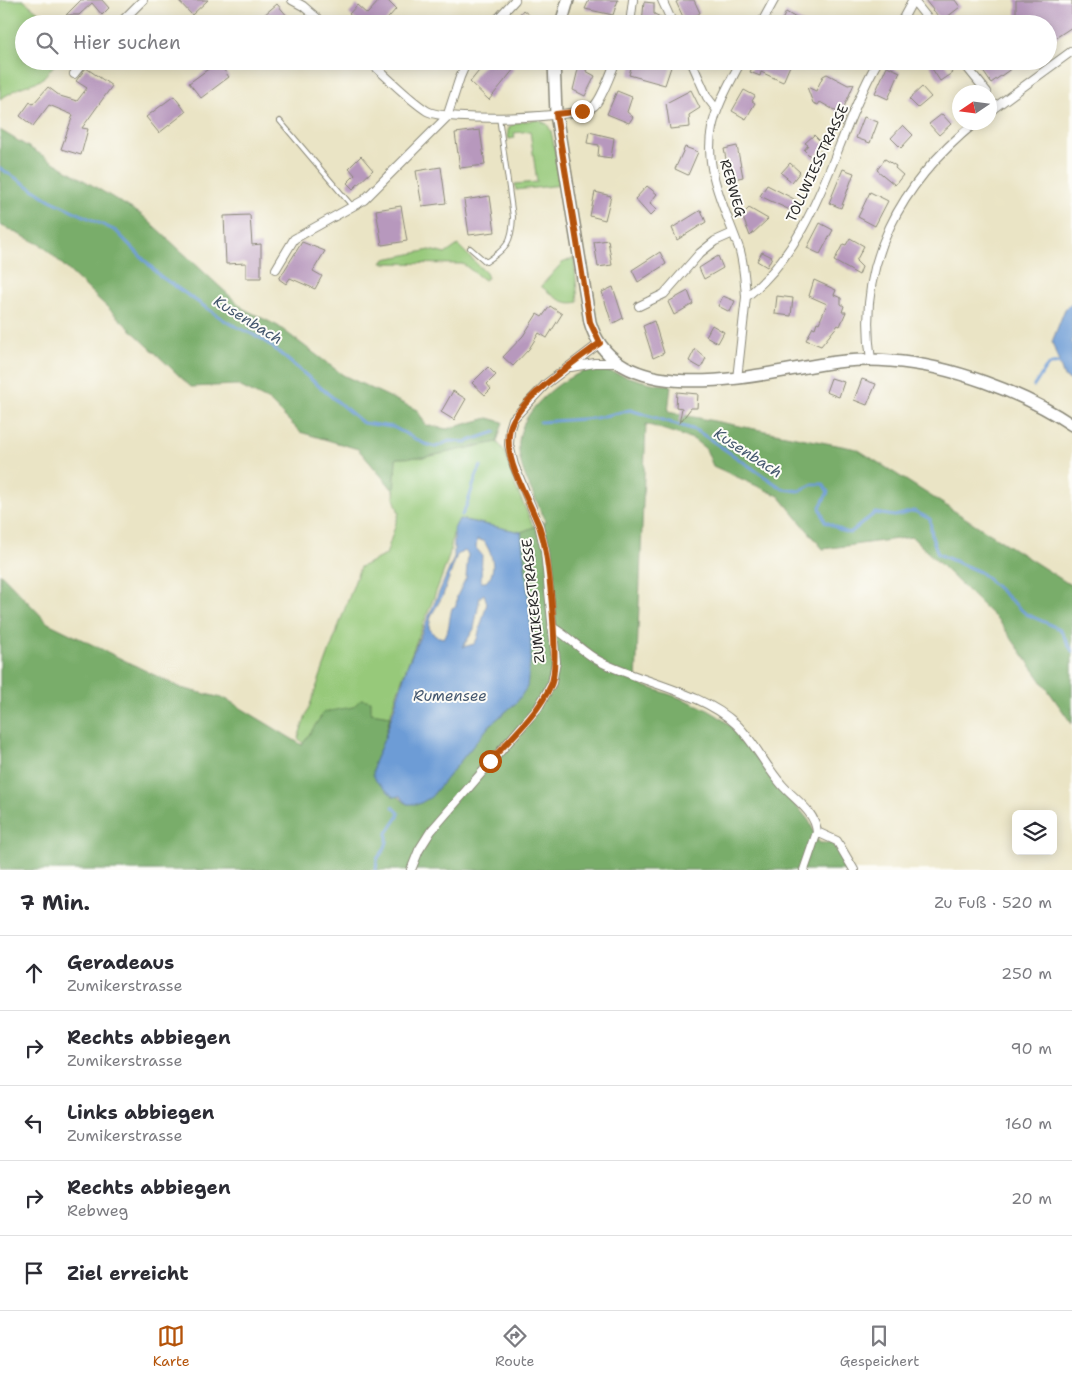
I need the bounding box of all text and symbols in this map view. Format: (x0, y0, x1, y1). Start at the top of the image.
search box (15, 15, 1057, 70)
icon: search (33, 29, 61, 57)
text: Hier suchen (73, 30, 181, 55)
north arrow (952, 85, 997, 130)
route end (571, 100, 594, 123)
street label: TOLLWIESSTRASSE (782, 101, 852, 225)
street label: REBWEG (716, 157, 750, 219)
water label: Kusenbach (210, 291, 286, 349)
water label: Kusenbach (710, 424, 786, 482)
street label: ZUMIKERSTRASSE (517, 538, 548, 664)
water label: Rumensee (413, 686, 487, 706)
route start (479, 750, 502, 773)
map controls (1012, 810, 1057, 855)
button: layers (1012, 810, 1057, 855)
text: 7 Min. (20, 889, 90, 917)
text: Zu Fuß · 520 m (934, 892, 1052, 913)
text: Geradeaus (67, 950, 174, 975)
icon: ahead (20, 959, 48, 987)
text: 250 m (1001, 963, 1052, 984)
text: Zumikerstrasse (67, 975, 183, 996)
text: Rechts abbiegen (67, 1025, 231, 1050)
icon: right (20, 1034, 48, 1062)
text: 90 m (1011, 1038, 1052, 1059)
text: Zumikerstrasse (67, 1050, 183, 1071)
text: Links abbiegen (67, 1100, 214, 1125)
icon: left (20, 1109, 48, 1137)
text: 160 m (1005, 1113, 1052, 1134)
text: Zumikerstrasse (67, 1125, 183, 1146)
text: Rechts abbiegen (67, 1175, 231, 1200)
icon: right (20, 1184, 48, 1212)
text: 20 m (1011, 1188, 1052, 1209)
text: Rebweg (67, 1200, 128, 1221)
icon: arrive (20, 1259, 48, 1287)
text: Ziel erreicht (67, 1261, 188, 1286)
tab: Karte (153, 1322, 190, 1370)
tab: Route (495, 1322, 534, 1370)
tab: Gespeichert (840, 1322, 919, 1370)

